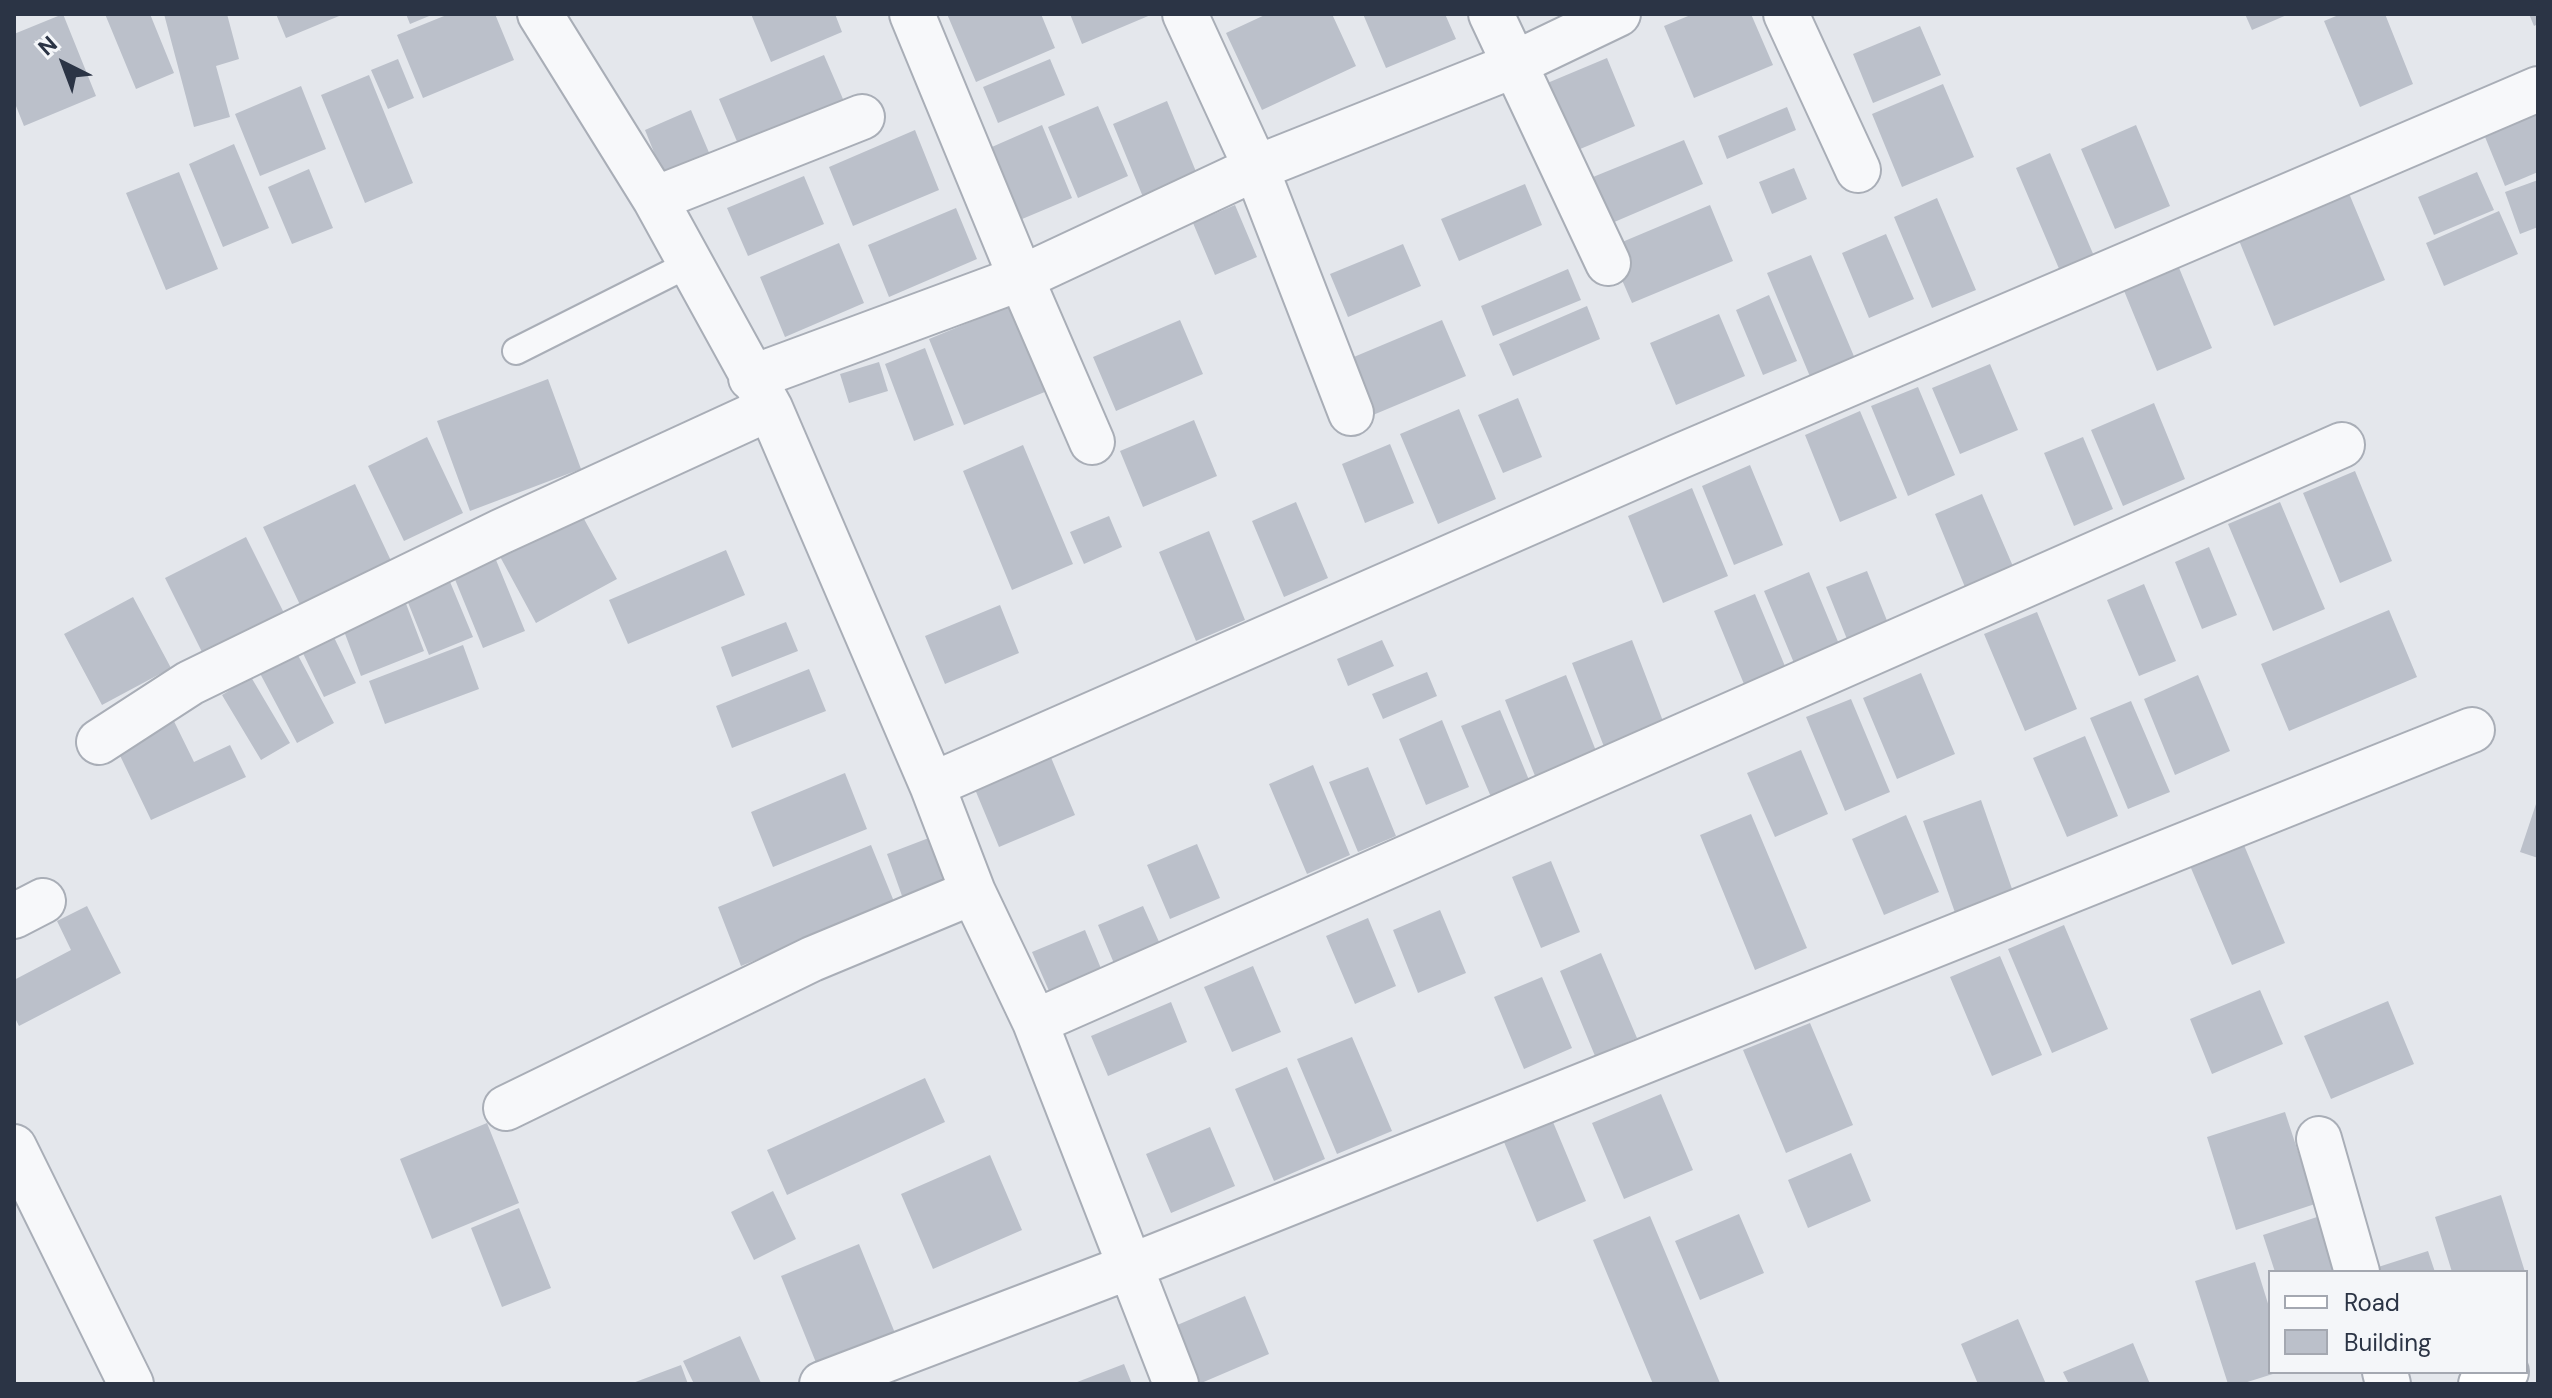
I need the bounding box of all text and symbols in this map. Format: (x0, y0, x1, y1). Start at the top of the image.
north arrow (24, 24, 104, 104)
text: N (32, 30, 63, 62)
legend (2268, 1270, 2528, 1374)
text: Road (2344, 1287, 2400, 1318)
text: Building (2344, 1327, 2431, 1358)

